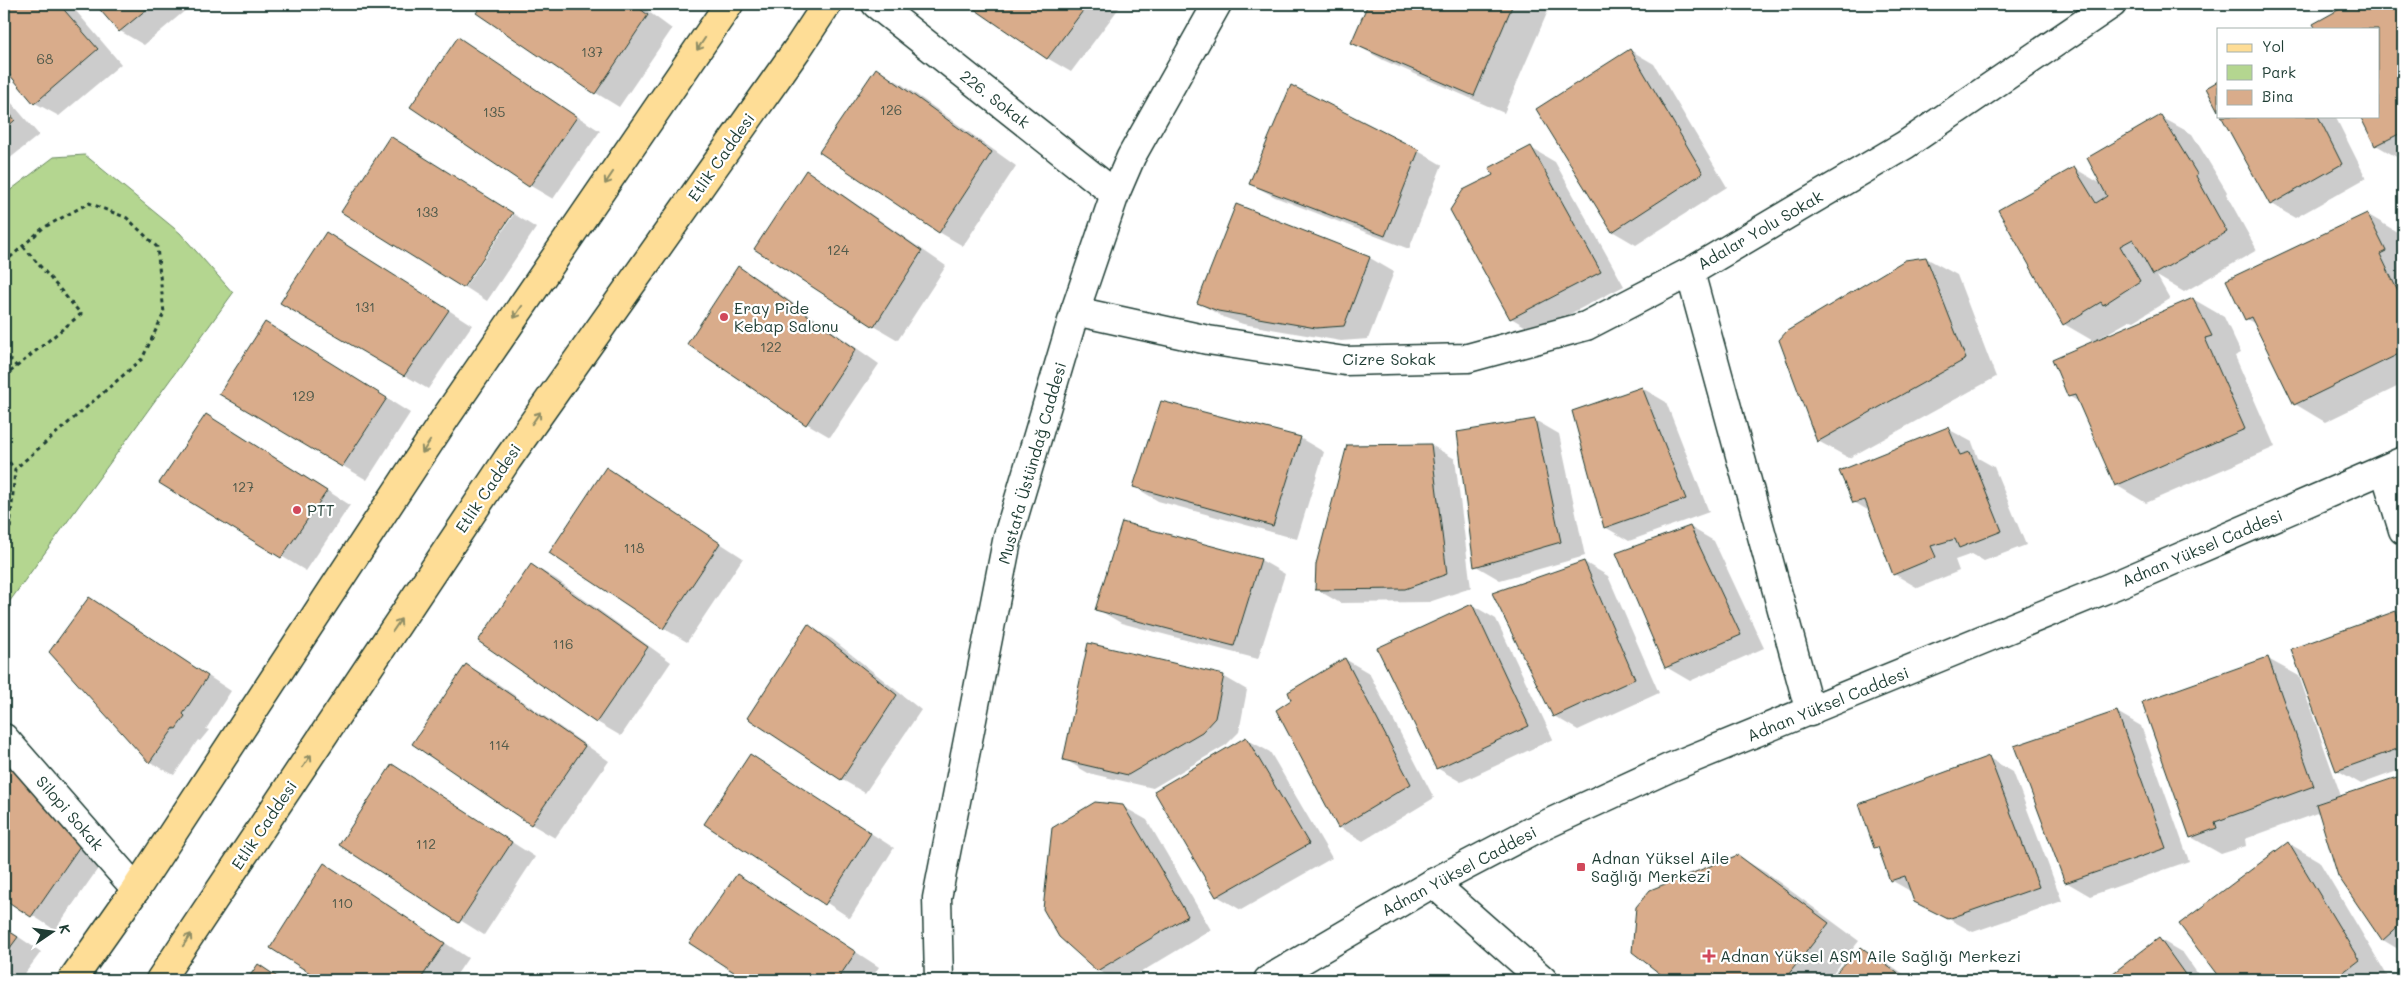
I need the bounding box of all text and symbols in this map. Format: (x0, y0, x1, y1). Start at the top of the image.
legend (2217, 28, 2380, 118)
text: Yol (2262, 36, 2285, 56)
one-way arrow (696, 37, 706, 51)
house number: 137 (581, 42, 603, 61)
house number: 68 (37, 49, 53, 68)
text: Park (2262, 62, 2296, 82)
street label: 226. Sokak (956, 65, 1034, 132)
text: Bina (2262, 86, 2294, 106)
house number: 126 (880, 100, 902, 119)
house number: 135 (483, 102, 505, 121)
street label: Etlik Caddesi (682, 109, 759, 205)
one-way arrow (604, 171, 615, 185)
street label: Adalar Yolu Sokak (1693, 185, 1826, 274)
house number: 133 (416, 202, 438, 221)
house number: 124 (827, 240, 850, 259)
house number: 131 (355, 297, 375, 316)
place label: Eray Pide Kebap Salonu (734, 297, 839, 336)
one-way arrow (513, 305, 523, 319)
marker: Eray Pide Kebap Salonu (718, 311, 730, 323)
house number: 122 (760, 337, 782, 356)
street label: Cizre Sokak (1342, 348, 1436, 369)
street label: Mustafa Üstündağ Caddesi (993, 359, 1070, 566)
house number: 129 (292, 386, 314, 405)
one-way arrow (531, 411, 541, 425)
one-way arrow (421, 439, 431, 453)
street label: Etlik Caddesi (450, 439, 525, 536)
house number: 127 (232, 477, 254, 496)
place label: PTT (307, 499, 335, 520)
marker: PTT (291, 504, 303, 516)
street label: Adnan Yüksel Caddesi (2118, 504, 2285, 591)
house number: 118 (624, 538, 645, 557)
one-way arrow (392, 619, 402, 633)
house number: 116 (553, 634, 573, 653)
street label: Adnan Yüksel Caddesi (1744, 661, 1912, 746)
house number: 114 (489, 735, 510, 754)
one-way arrow (302, 754, 312, 768)
street label: Silopi Sokak (32, 771, 109, 855)
street label: Etlik Caddesi (226, 776, 301, 873)
street label: Adnan Yüksel Caddesi (1378, 821, 1540, 920)
house number: 112 (416, 834, 436, 853)
place label: Adnan Yüksel Aile Sağlığı Merkezi (1591, 847, 1729, 886)
marker: Adnan Yüksel Aile Sağlığı Merkezi (1575, 861, 1587, 873)
house number: 110 (331, 893, 353, 912)
north arrow (28, 906, 78, 956)
text: K (55, 922, 75, 936)
one-way arrow (182, 933, 192, 947)
place label: Adnan Yüksel ASM Aile Sağlığı Merkezi (1720, 945, 2021, 966)
marker: Adnan Yüksel ASM Aile Sağlığı Merkezi (1702, 949, 1716, 963)

